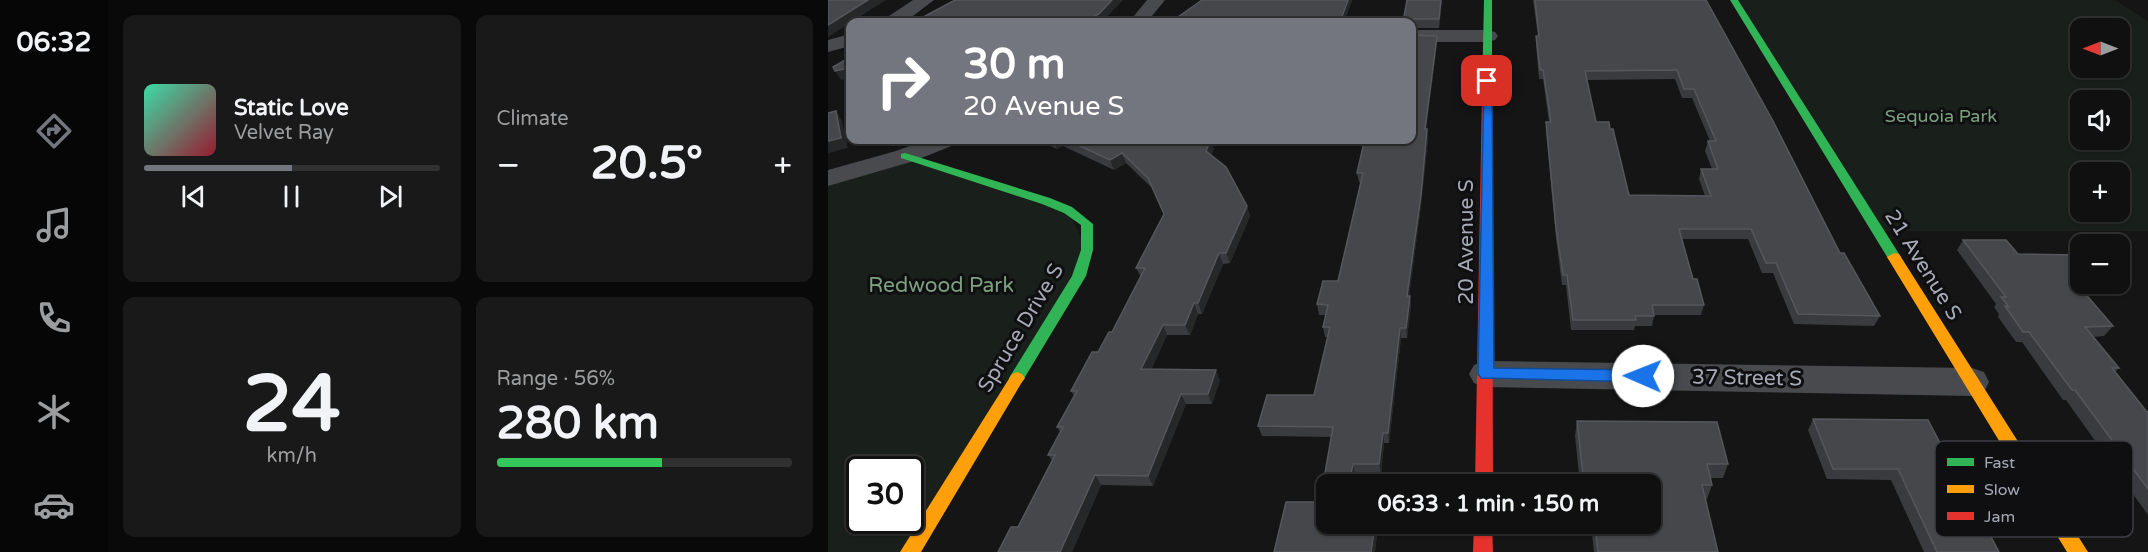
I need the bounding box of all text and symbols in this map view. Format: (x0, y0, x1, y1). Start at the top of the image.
north arrow (2070, 18, 2130, 78)
map controls (2070, 18, 2130, 294)
text: 06:32 (17, 26, 91, 59)
text: 30 m (963, 39, 1065, 90)
icon: right (864, 42, 942, 120)
pin (1461, 55, 1512, 106)
icon: arrive (1470, 64, 1503, 97)
text: 20 Avenue S (963, 90, 1124, 123)
button: sound (2070, 90, 2130, 150)
text: Static Love (234, 95, 349, 121)
park label: Sequoia Park (1885, 105, 1997, 127)
text: Climate (497, 107, 569, 131)
icon: directions (33, 110, 75, 152)
text: Velvet Ray (234, 121, 334, 145)
text: 20.5° (590, 137, 703, 191)
text: − (497, 146, 520, 185)
text: + (773, 146, 792, 185)
button: + (2070, 162, 2130, 222)
street label: 20 Avenue S (1454, 179, 1479, 305)
icon: previous (177, 180, 210, 213)
icon: pause (275, 180, 308, 213)
icon: next (374, 180, 407, 213)
icon: music (33, 204, 75, 246)
street label: 21 Avenue S (1879, 205, 1967, 325)
button: − (2070, 234, 2130, 294)
street label: Spruce Drive S (973, 259, 1069, 397)
park label: Redwood Park (868, 273, 1014, 298)
icon: phone (33, 297, 75, 339)
position arrow (1611, 344, 1675, 408)
text: 24 (243, 358, 341, 452)
street label: 37 Street S (1692, 365, 1802, 391)
text: Range · 56% (497, 367, 615, 391)
icon: climate (33, 391, 75, 433)
text: 280 km (497, 397, 659, 451)
legend (1935, 441, 2133, 537)
text: km/h (267, 444, 317, 468)
text: Fast (1984, 453, 2015, 473)
speed limit sign: 30 (846, 456, 924, 534)
text: Slow (1984, 480, 2020, 500)
icon: car (33, 484, 75, 526)
text: 06:33 · 1 min · 150 m (1378, 491, 1599, 517)
text: Jam (1984, 507, 2015, 527)

